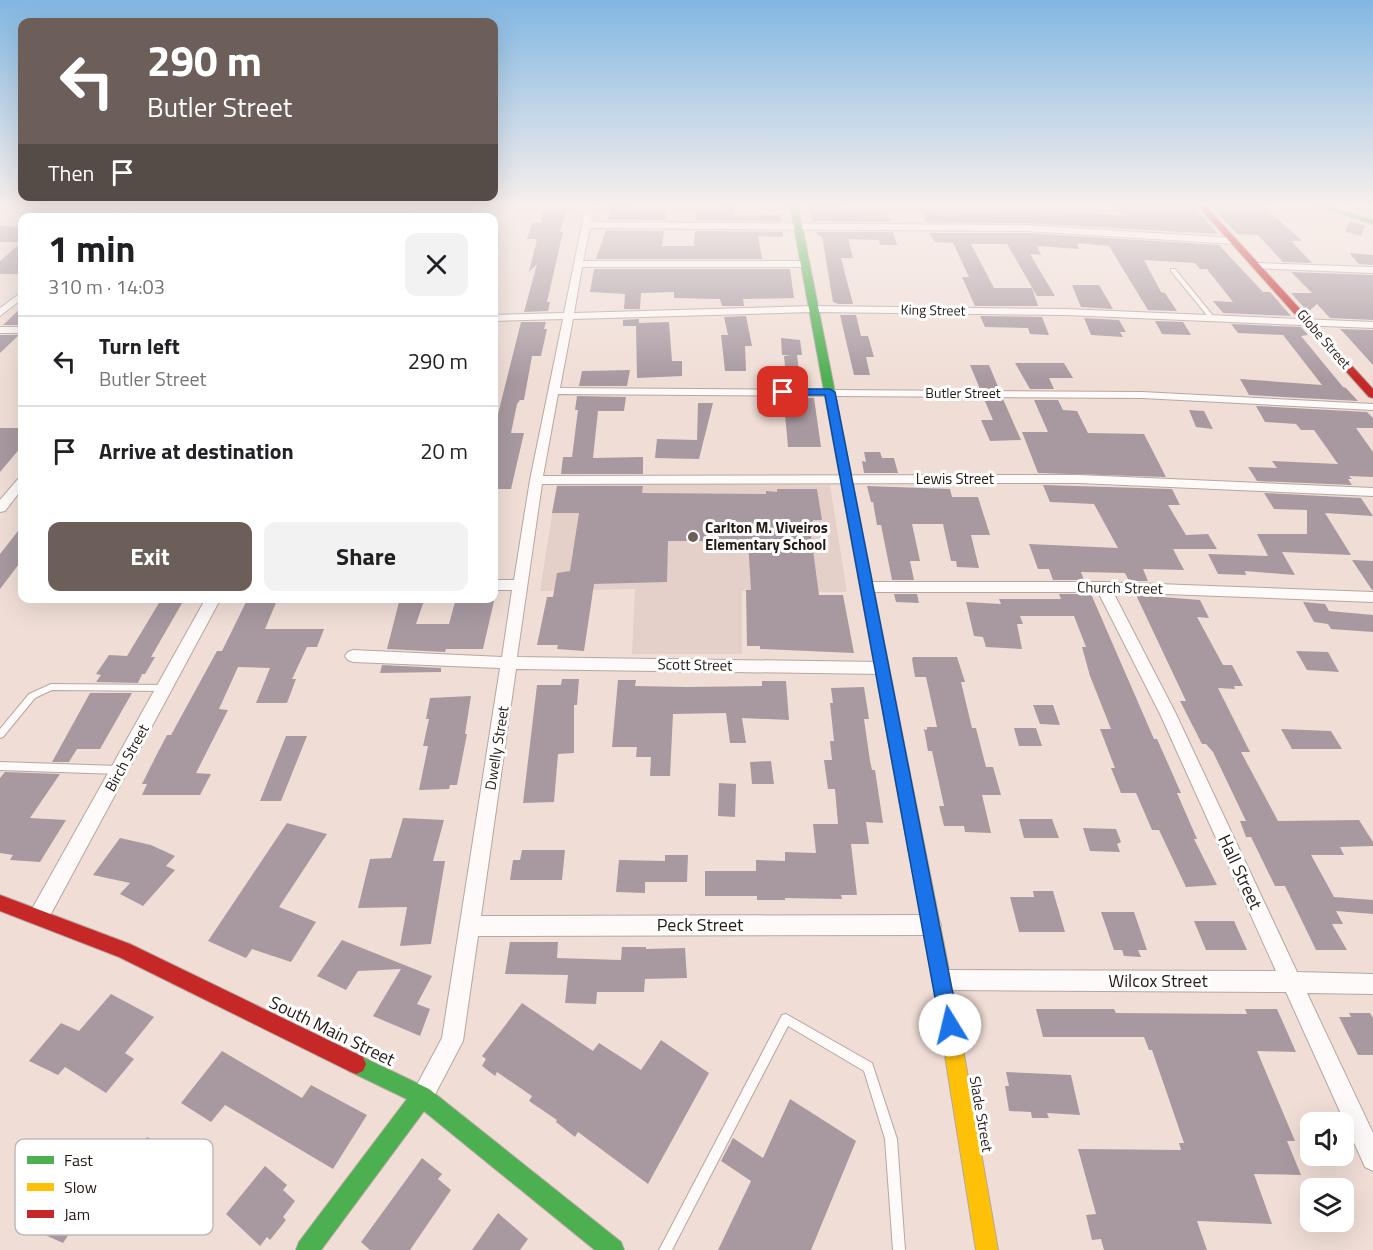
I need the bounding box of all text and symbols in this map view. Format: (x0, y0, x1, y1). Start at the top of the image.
text: 290 m (147, 28, 262, 92)
icon: left (48, 42, 126, 120)
text: Butler Street (147, 86, 292, 127)
text: Then (48, 156, 94, 190)
icon: arrive (106, 156, 139, 189)
text: 1 min (48, 221, 135, 276)
button: close (405, 233, 468, 296)
text: 310 m · 14:03 (48, 271, 165, 302)
street label: King Street (900, 298, 966, 321)
street label: Globe Street (1293, 304, 1356, 373)
text: Turn left (99, 329, 180, 363)
text: 290 m (408, 344, 468, 378)
icon: left (48, 345, 81, 378)
text: Butler Street (99, 363, 207, 394)
pin (757, 366, 808, 417)
icon: arrive (766, 375, 799, 408)
street label: Butler Street (925, 382, 1001, 403)
text: Arrive at destination (99, 434, 294, 468)
text: 20 m (420, 434, 468, 468)
icon: arrive (48, 435, 81, 468)
street label: Lewis Street (916, 467, 995, 490)
place label: Carlton M. Viveiros Elementary School (705, 516, 828, 556)
button: Exit (48, 522, 252, 591)
button: Share (264, 522, 468, 591)
marker: Carlton M. Viveiros Elementary School (686, 530, 700, 544)
street label: Church Street (1077, 575, 1164, 600)
street label: Scott Street (657, 652, 733, 677)
street label: Dwelly Street (479, 704, 515, 792)
street label: Birch Street (99, 719, 155, 796)
street label: Hall Street (1211, 830, 1270, 914)
street label: Peck Street (657, 911, 744, 938)
street label: Wilcox Street (1108, 967, 1208, 994)
street label: South Main Street (265, 988, 400, 1073)
position arrow (918, 993, 982, 1057)
street label: Slade Street (964, 1074, 1000, 1154)
map controls (1300, 1112, 1354, 1232)
button: sound (1300, 1112, 1354, 1166)
legend (15, 1139, 213, 1235)
text: Fast (64, 1148, 93, 1172)
text: Slow (64, 1175, 97, 1199)
button: layers (1300, 1178, 1354, 1232)
text: Jam (64, 1202, 90, 1226)

